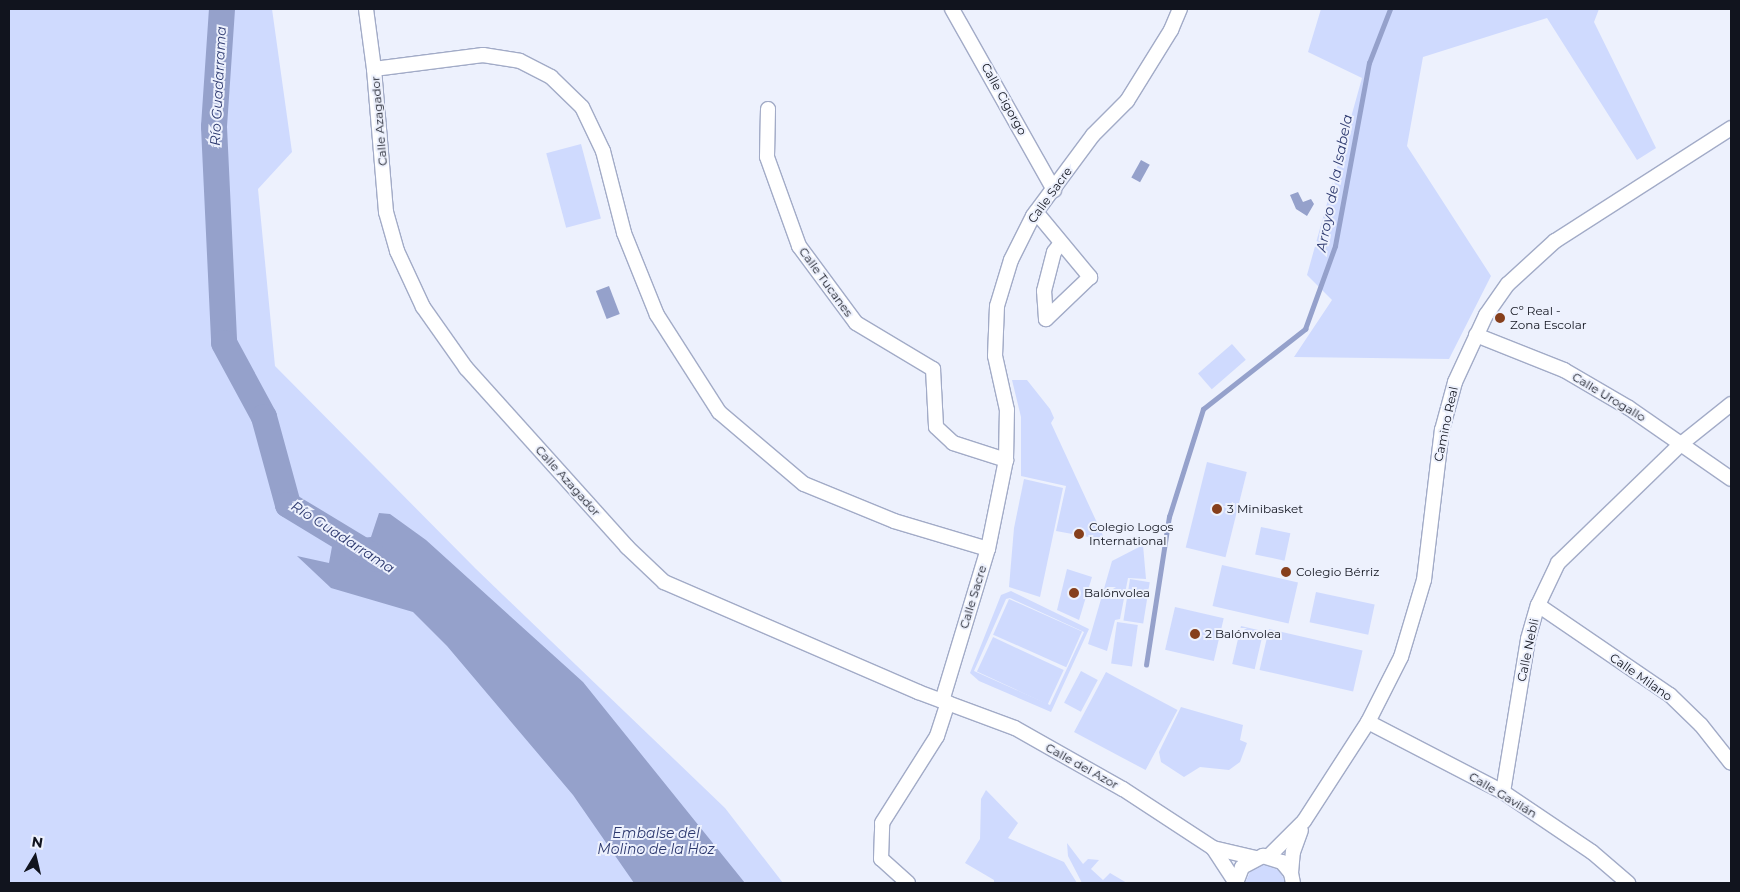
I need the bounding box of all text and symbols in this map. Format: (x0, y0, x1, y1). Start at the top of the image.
water label: Río Guadarrama (206, 26, 230, 146)
street label: Calle Cigorgo (978, 60, 1030, 138)
street label: Calle Azagador (368, 76, 390, 166)
water label: Arroyo de la Isabela (1312, 113, 1356, 253)
street label: Calle Sacre (1025, 164, 1075, 226)
street label: Calle Tucanes (796, 245, 856, 319)
place label: Cº Real - Zona Escolar (1510, 304, 1587, 332)
marker: Cº Real - Zona Escolar (1494, 312, 1506, 324)
street label: Calle Urogallo (1570, 369, 1648, 425)
street label: Camino Real (1431, 385, 1461, 463)
street label: Calle Azagador (533, 443, 603, 519)
water label: Río Guadarrama (288, 497, 398, 577)
place label: 3 Minibasket (1227, 502, 1303, 516)
marker: 3 Minibasket (1211, 503, 1223, 515)
place label: Colegio Logos International (1089, 520, 1173, 548)
marker: Colegio Logos International (1073, 528, 1085, 540)
street label: Calle Sacre (957, 564, 989, 630)
place label: Colegio Bérriz (1296, 565, 1379, 579)
marker: Colegio Bérriz (1280, 566, 1292, 578)
place label: Balónvolea (1084, 586, 1150, 600)
marker: Balónvolea (1068, 587, 1080, 599)
street label: Calle Nebli (1514, 617, 1542, 683)
place label: 2 Balónvolea (1205, 627, 1281, 641)
marker: 2 Balónvolea (1189, 628, 1201, 640)
street label: Calle Milano (1607, 650, 1675, 704)
street label: Calle del Azor (1043, 740, 1121, 792)
street label: Calle Gavilán (1466, 769, 1540, 821)
water label: Embalse del Molino de la Hoz (597, 825, 715, 858)
north arrow (10, 832, 60, 882)
text: N (30, 832, 44, 852)

